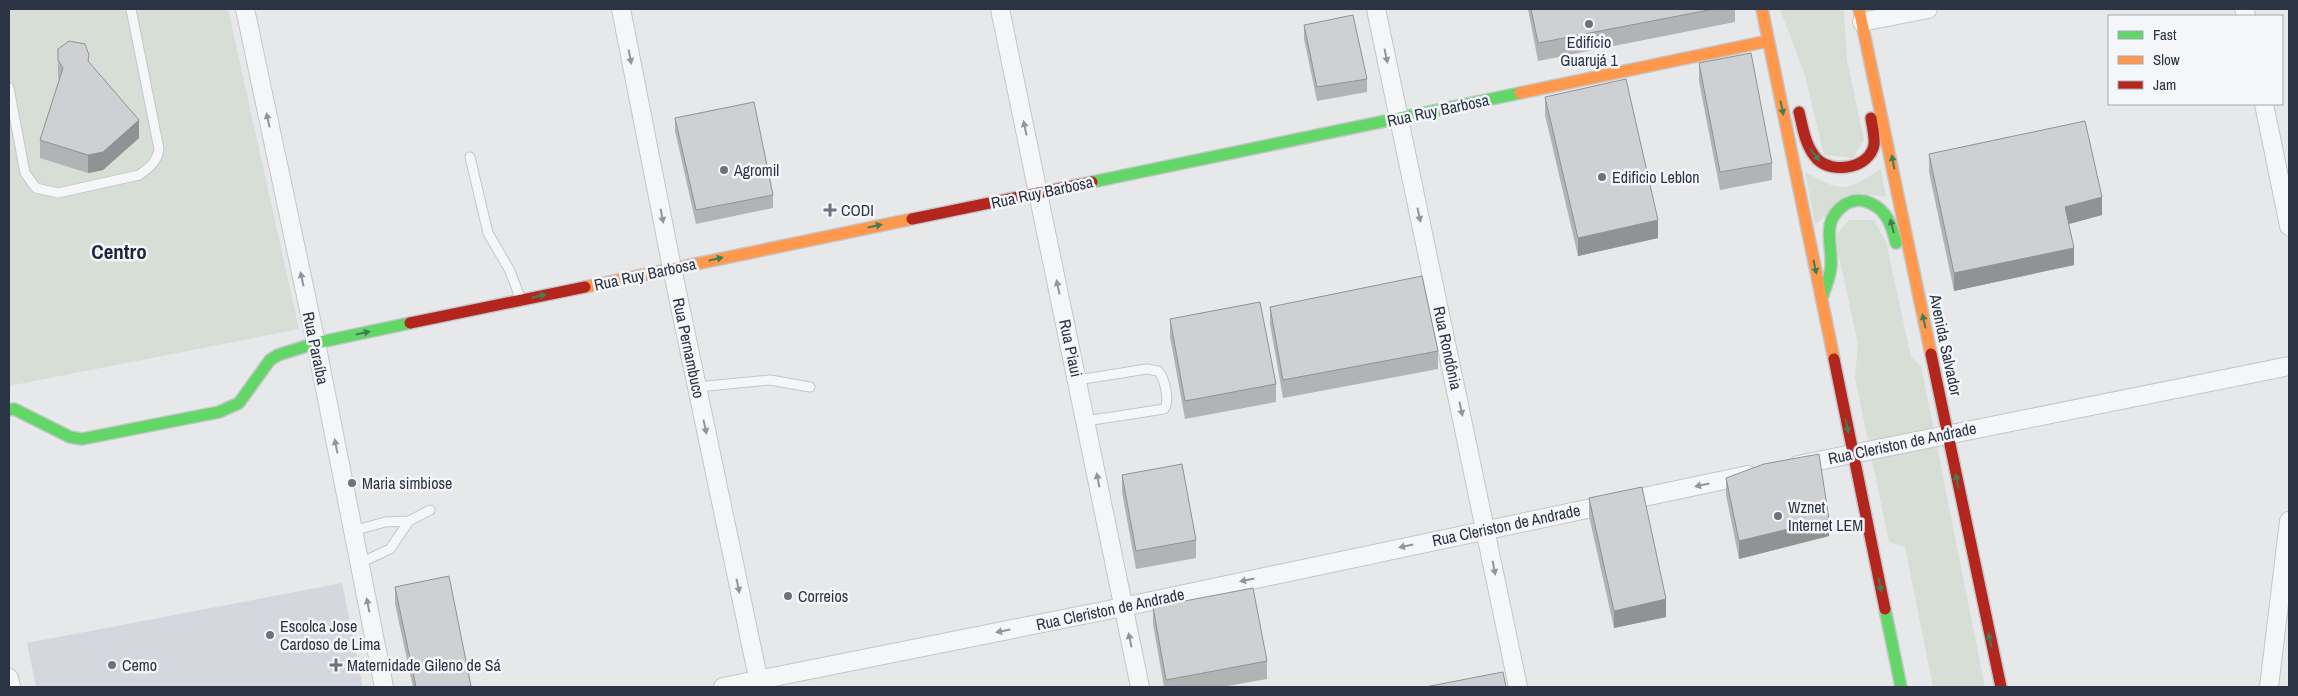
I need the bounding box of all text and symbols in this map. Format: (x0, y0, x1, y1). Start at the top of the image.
legend (2108, 15, 2283, 105)
marker: Edifício Guarujá 1 (1583, 18, 1595, 30)
text: Fast (2153, 24, 2177, 45)
place label: Edifício Guarujá 1 (1560, 31, 1619, 71)
one-way arrow (626, 49, 634, 64)
one-way arrow (1382, 49, 1390, 64)
text: Slow (2153, 49, 2180, 70)
text: Jam (2153, 74, 2176, 95)
street label: Rua Ruy Barbosa (1385, 88, 1492, 132)
one-way arrow (1778, 100, 1786, 116)
one-way arrow (264, 112, 272, 127)
one-way arrow (1021, 120, 1029, 135)
one-way arrow (1810, 149, 1820, 162)
one-way arrow (1888, 154, 1896, 170)
place label: Agromil (733, 159, 779, 181)
marker: Agromil (718, 164, 730, 176)
place label: Edificio Leblon (1612, 166, 1700, 188)
street label: Rua Ruy Barbosa (989, 170, 1096, 214)
marker: Edificio Leblon (1596, 171, 1608, 183)
place label: CODI (841, 199, 874, 221)
marker: CODI (823, 203, 837, 217)
one-way arrow (658, 208, 666, 224)
one-way arrow (1416, 208, 1424, 224)
one-way arrow (1888, 219, 1896, 234)
one-way arrow (867, 222, 883, 230)
district label: Centro (91, 237, 147, 266)
street label: Rua Ruy Barbosa (592, 252, 699, 296)
one-way arrow (708, 255, 723, 263)
one-way arrow (1811, 260, 1819, 275)
one-way arrow (298, 271, 306, 286)
one-way arrow (1054, 279, 1062, 294)
street label: Avenida Salvador (1924, 291, 1968, 398)
one-way arrow (532, 292, 547, 300)
street label: Rua Pernambuco (668, 296, 710, 400)
street label: Rua Rondônia (1428, 304, 1468, 392)
street label: Rua Paraíba (298, 310, 335, 387)
one-way arrow (1920, 313, 1928, 329)
street label: Rua Piaui (1054, 317, 1088, 379)
one-way arrow (356, 329, 372, 337)
one-way arrow (1457, 401, 1465, 416)
street label: Rua Cleriston de Andrade (1826, 417, 1978, 469)
one-way arrow (701, 419, 709, 434)
one-way arrow (1844, 419, 1852, 435)
one-way arrow (332, 438, 340, 453)
place label: Maria simbiose (362, 472, 452, 494)
one-way arrow (1094, 473, 1102, 488)
one-way arrow (1953, 473, 1961, 488)
marker: Maria simbiose (346, 477, 358, 489)
one-way arrow (1695, 481, 1710, 489)
place label: Wznet Internet LEM (1788, 496, 1863, 536)
street label: Rua Cleriston de Andrade (1430, 499, 1582, 551)
marker: Wznet Internet LEM (1772, 510, 1784, 522)
one-way arrow (1399, 542, 1414, 550)
one-way arrow (1490, 560, 1498, 575)
one-way arrow (1240, 576, 1255, 584)
one-way arrow (735, 578, 743, 594)
one-way arrow (1876, 578, 1884, 593)
street label: Rua Cleriston de Andrade (1034, 583, 1186, 635)
place label: Correios (798, 585, 848, 607)
marker: Correios (782, 590, 794, 602)
one-way arrow (363, 597, 371, 613)
place label: Escolca Jose Cardoso de Lima (280, 615, 381, 655)
one-way arrow (995, 627, 1010, 635)
marker: Escolca Jose Cardoso de Lima (264, 629, 276, 641)
one-way arrow (1986, 631, 1994, 647)
one-way arrow (1126, 632, 1134, 647)
place label: Cemo (122, 654, 157, 676)
place label: Maternidade Gileno de Sá (347, 654, 502, 676)
marker: Maternidade Gileno de Sá (329, 658, 343, 672)
marker: Cemo (106, 659, 118, 671)

